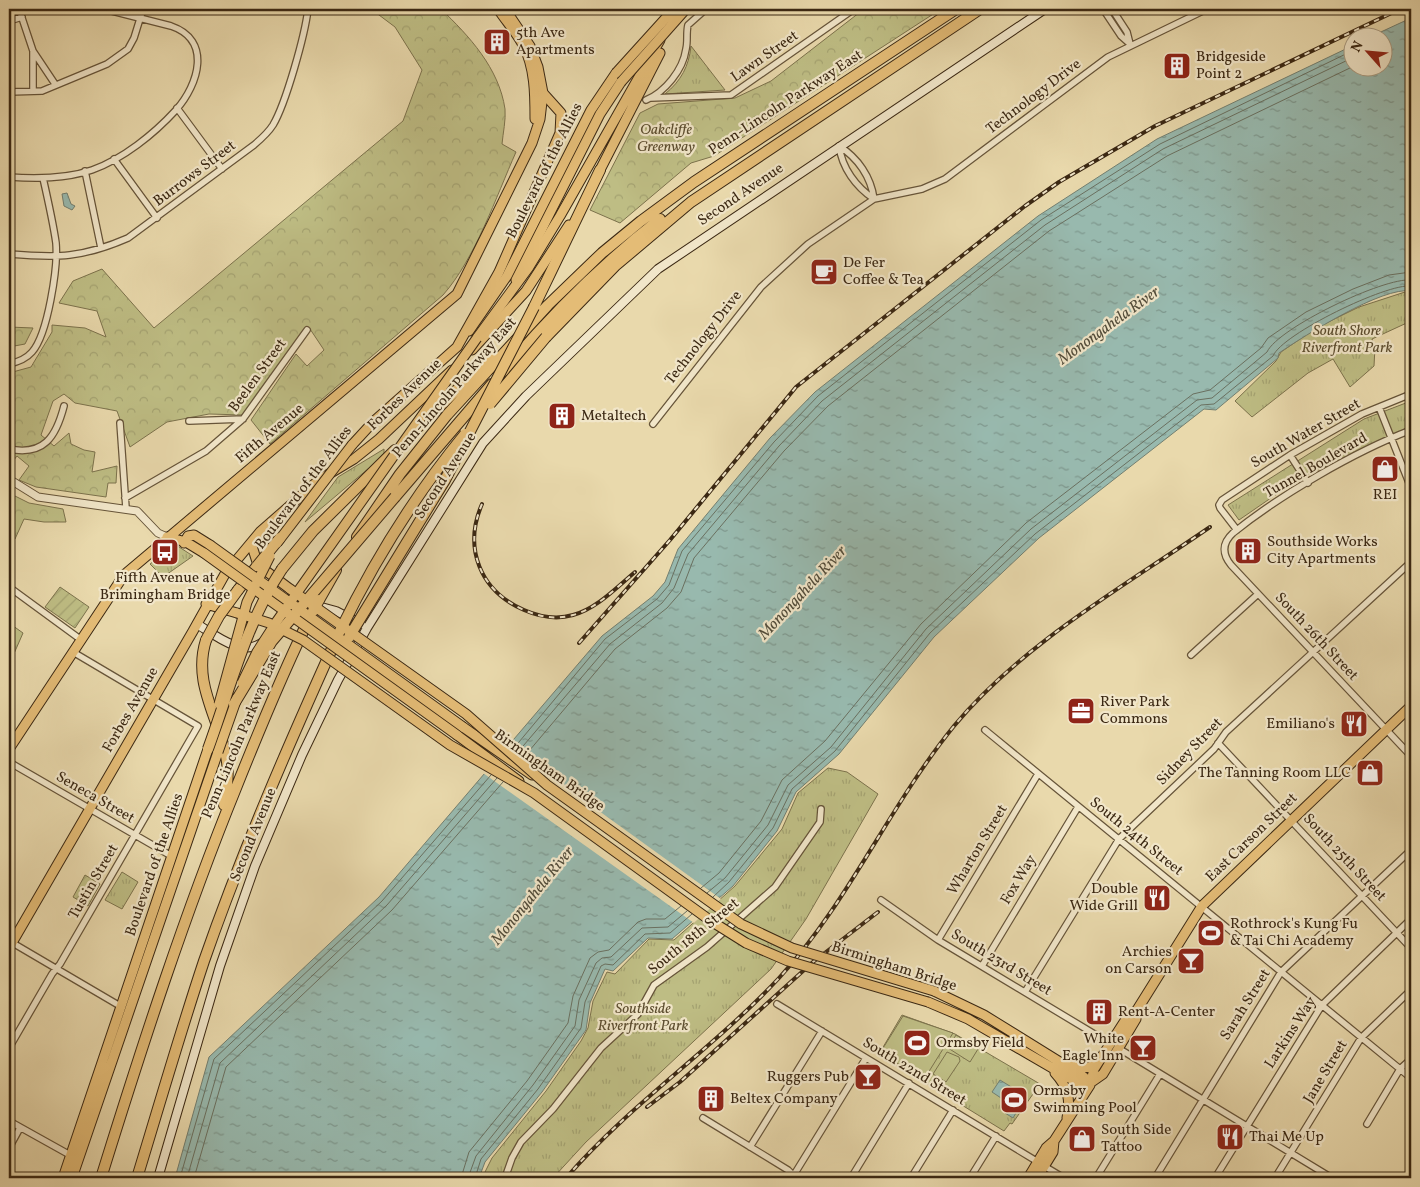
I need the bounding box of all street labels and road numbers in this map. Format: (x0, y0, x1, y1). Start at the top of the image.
street label: Lawn Street (727, 26, 803, 88)
street label: Penn-Lincoln Parkway East (705, 45, 867, 161)
street label: Technology Drive (982, 54, 1086, 140)
street label: Boulevard of the Allies (502, 99, 588, 243)
street label: Burrows Street (149, 136, 241, 212)
street label: Second Avenue (694, 158, 788, 232)
street label: Technology Drive (661, 286, 747, 390)
street label: Penn-Lincoln Parkway East (388, 313, 522, 463)
street label: Beelen Street (224, 335, 292, 417)
street label: Forbes Avenue (363, 354, 447, 436)
street label: South Water Street (1247, 394, 1365, 474)
street label: Fifth Avenue (231, 399, 309, 469)
street label: Boulevard of the Allies (251, 422, 357, 554)
street label: Tunnel Boulevard (1260, 428, 1372, 504)
street label: Second Avenue (410, 429, 482, 523)
street label: South 26th Street (1269, 588, 1363, 686)
street label: Penn-Lincoln Parkway East (197, 648, 287, 822)
street label: Forbes Avenue (98, 663, 164, 757)
street label: Sidney Street (1152, 713, 1228, 791)
street label: Birmingham Bridge (489, 725, 609, 817)
street label: Seneca Street (52, 767, 138, 829)
street label: Second Avenue (226, 785, 282, 885)
street label: East Carson Street (1201, 789, 1303, 887)
street label: Boulevard of the Allies (121, 791, 189, 939)
street label: South 24th Street (1085, 793, 1187, 881)
street label: Wharton Street (943, 801, 1013, 899)
street label: South 25th Street (1298, 809, 1390, 907)
street label: Tustin Street (64, 840, 124, 924)
street label: Fox Way (996, 851, 1042, 909)
street label: South 18th Street (644, 894, 744, 980)
street label: South 23rd Street (947, 925, 1055, 1001)
street label: Birmingham Bridge (829, 937, 959, 997)
street label: Sarah Street (1216, 965, 1276, 1045)
street label: Larkins Way (1260, 993, 1322, 1073)
street label: South 22nd Street (858, 1033, 970, 1111)
street label: Jane Street (1299, 1036, 1353, 1108)

